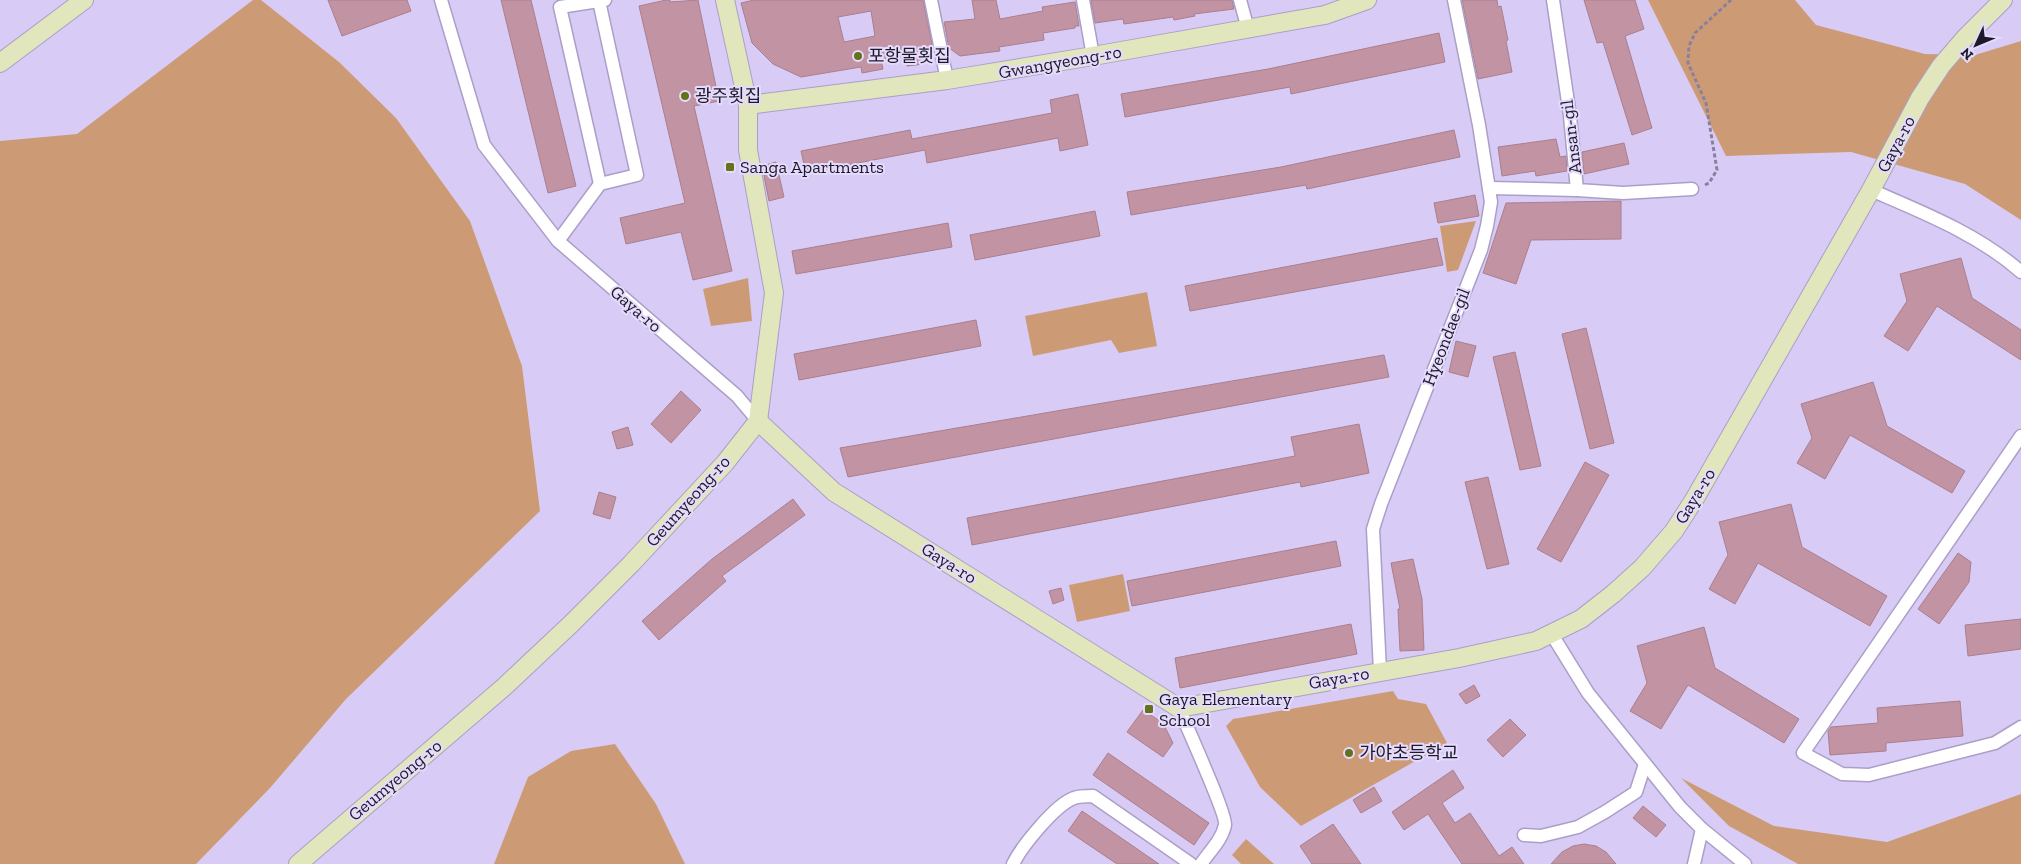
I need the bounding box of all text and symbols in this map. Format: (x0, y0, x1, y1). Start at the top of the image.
north arrow (1951, 20, 2001, 70)
street label: Gwangyeong-ro (997, 40, 1123, 84)
text: N (1957, 44, 1977, 63)
place label: 포항물횟집 (868, 45, 951, 67)
marker: 포항물횟집 (852, 50, 864, 62)
place label: 광주횟집 (695, 85, 761, 107)
marker: 광주횟집 (679, 90, 691, 102)
street label: Ansan-gil (1556, 98, 1586, 175)
street label: Gaya-ro (1872, 112, 1920, 176)
place label: Sanga Apartments (740, 156, 884, 178)
marker: Sanga Apartments (724, 161, 736, 173)
street label: Gaya-ro (606, 281, 666, 337)
street label: Hyeondae-gil (1417, 285, 1475, 389)
street label: Geumyeong-ro (641, 451, 735, 551)
street label: Gaya-ro (1670, 464, 1720, 528)
street label: Gaya-ro (917, 537, 981, 589)
street label: Gaya-ro (1307, 662, 1371, 694)
place label: Gaya Elementary School (1159, 688, 1293, 731)
marker: Gaya Elementary School (1143, 703, 1155, 715)
street label: Geumyeong-ro (344, 734, 446, 826)
place label: 가야초등학교 (1359, 742, 1458, 764)
marker: 가야초등학교 (1343, 747, 1355, 759)

